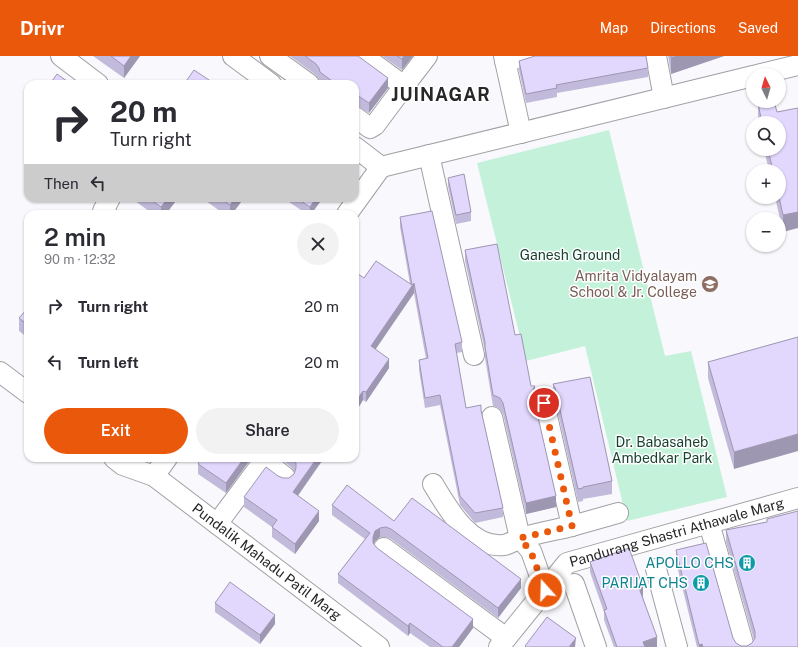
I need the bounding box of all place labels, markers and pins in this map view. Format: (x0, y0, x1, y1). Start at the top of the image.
place label: Amrita Vidyalayam School & Jr. College (569, 268, 697, 300)
school or university icon: Amrita Vidyalayam School & Jr. College (700, 274, 720, 294)
pin (527, 386, 561, 420)
building icon: APOLLO CHS (737, 553, 757, 573)
place label: APOLLO CHS (646, 555, 734, 571)
building icon: PARIJAT CHS (691, 573, 711, 593)
place label: PARIJAT CHS (601, 575, 688, 591)

